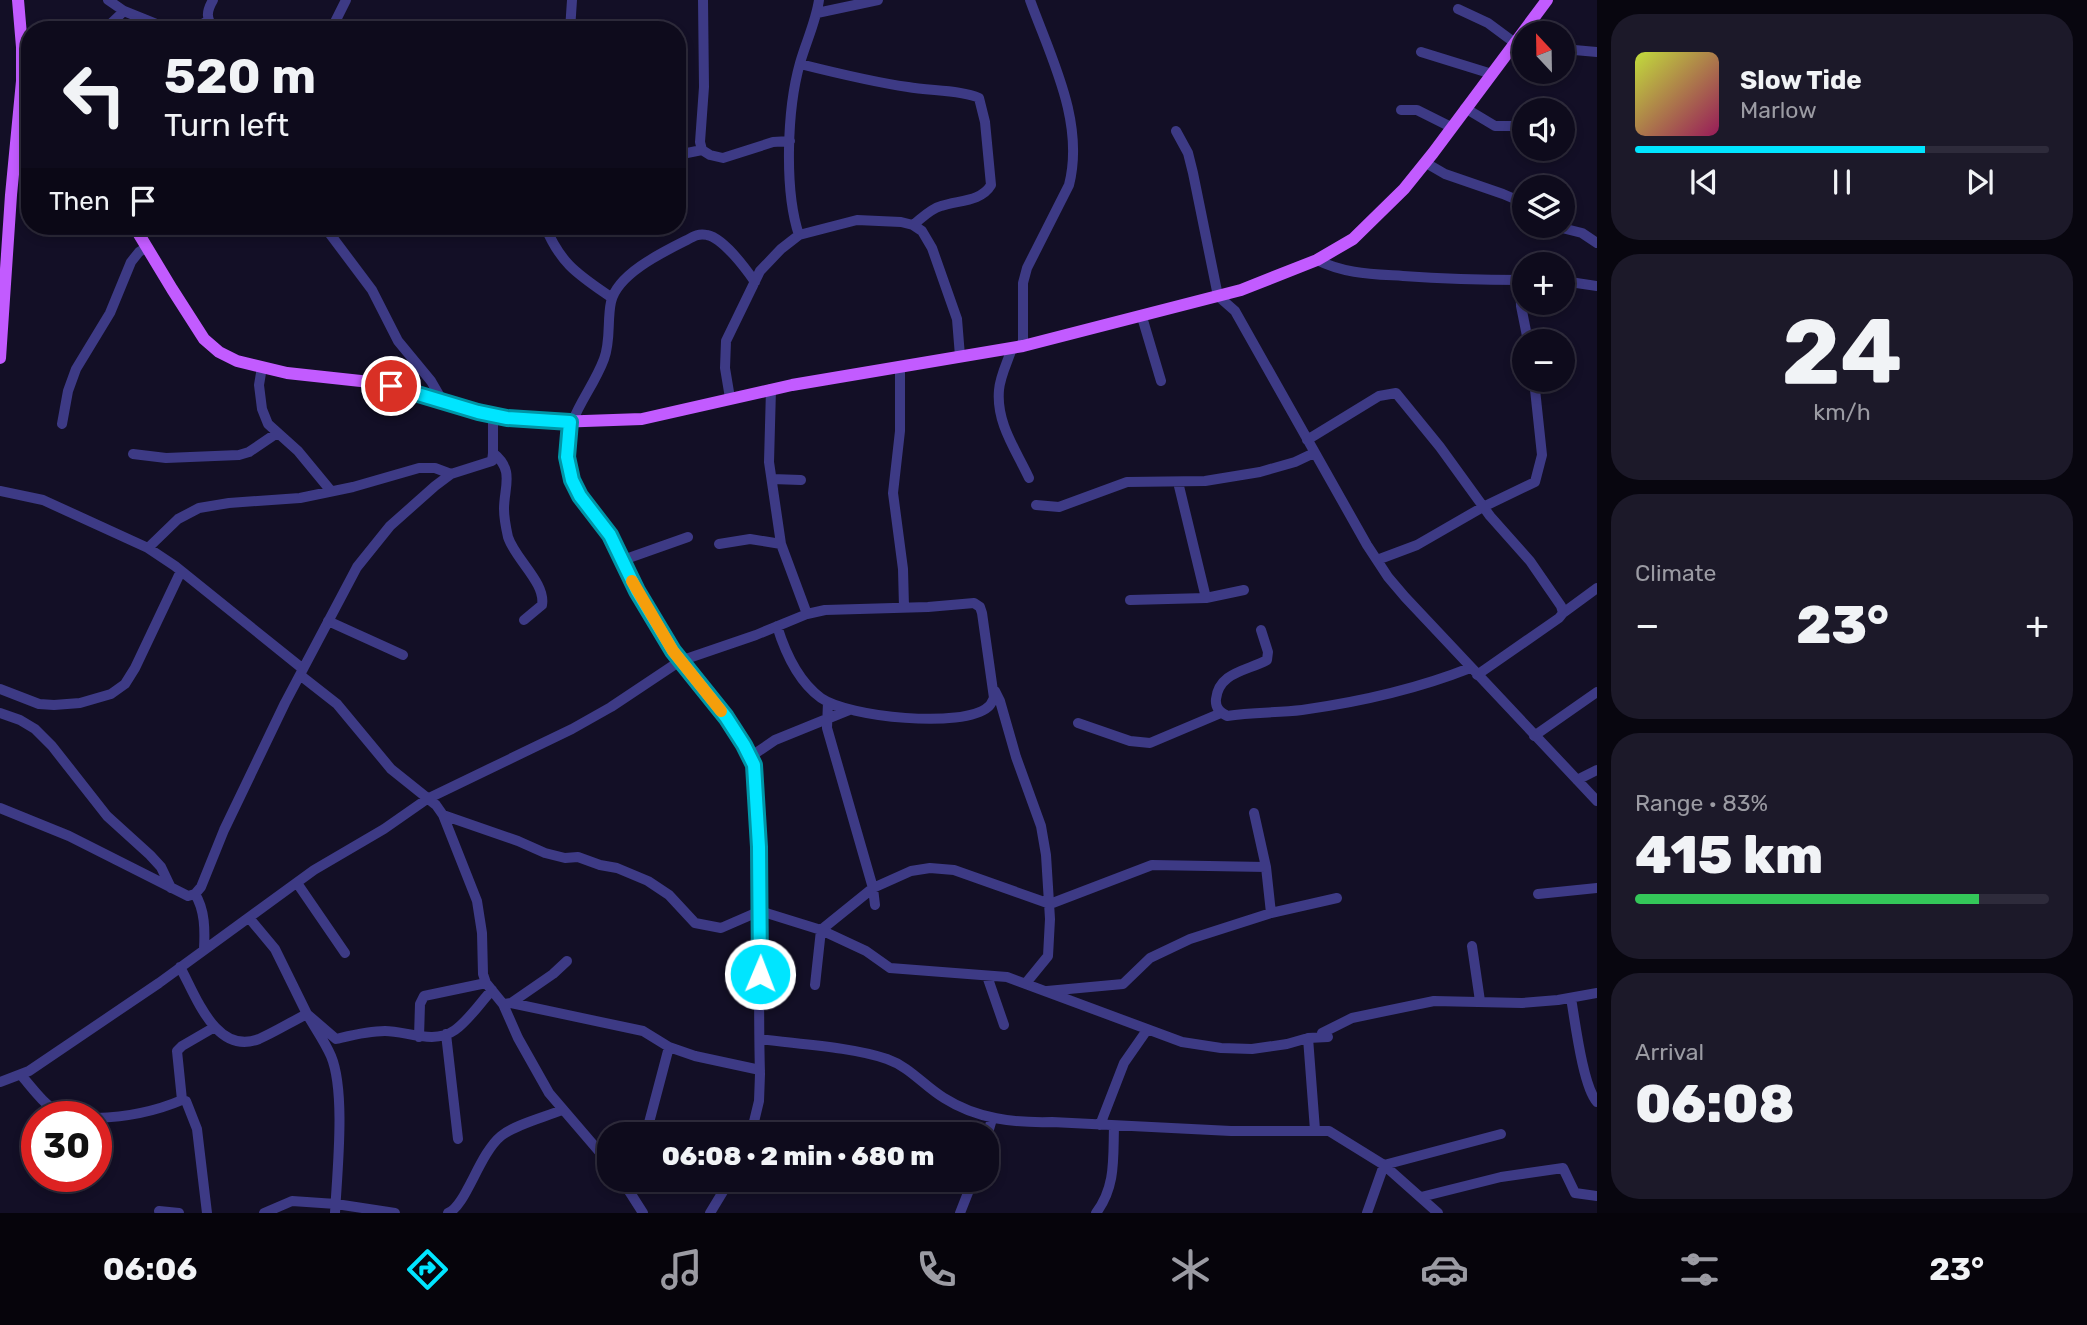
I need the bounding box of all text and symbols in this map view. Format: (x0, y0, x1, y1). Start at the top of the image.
north arrow (1512, 21, 1575, 84)
map controls (1512, 21, 1575, 392)
text: 520 m (164, 47, 316, 105)
icon: left (49, 49, 140, 140)
text: Slow Tide (1740, 65, 1862, 96)
text: Marlow (1740, 96, 1817, 124)
button: sound (1512, 98, 1575, 161)
text: Turn left (164, 106, 289, 144)
icon: previous (1685, 163, 1723, 201)
icon: pause (1823, 163, 1861, 201)
icon: next (1961, 163, 1999, 201)
button: layers (1512, 175, 1575, 238)
icon: arrive (124, 182, 162, 220)
text: Then (49, 186, 110, 217)
button: + (1512, 252, 1575, 315)
text: 24 (1782, 298, 1902, 406)
button: − (1512, 329, 1575, 392)
pin (361, 356, 421, 416)
icon: arrive (372, 367, 410, 405)
text: km/h (1813, 398, 1871, 426)
text: Climate (1635, 559, 1716, 587)
text: 23° (1796, 594, 1889, 656)
text: − (1635, 602, 1660, 648)
text: + (2025, 602, 2049, 648)
text: Range · 83% (1635, 789, 1768, 817)
text: 415 km (1635, 824, 1823, 886)
position arrow (723, 937, 797, 1011)
text: Arrival (1635, 1038, 1704, 1066)
text: 06:08 (1635, 1073, 1795, 1135)
speed limit sign: 30 (21, 1101, 112, 1192)
text: 06:08 · 2 min · 680 m (662, 1141, 934, 1172)
icon: directions (403, 1245, 452, 1294)
icon: music (657, 1245, 706, 1294)
icon: phone (912, 1245, 961, 1294)
icon: climate (1166, 1245, 1215, 1294)
icon: car (1420, 1245, 1469, 1294)
icon: filters (1675, 1245, 1724, 1294)
text: 06:06 (103, 1250, 197, 1288)
text: 23° (1929, 1250, 1984, 1288)

